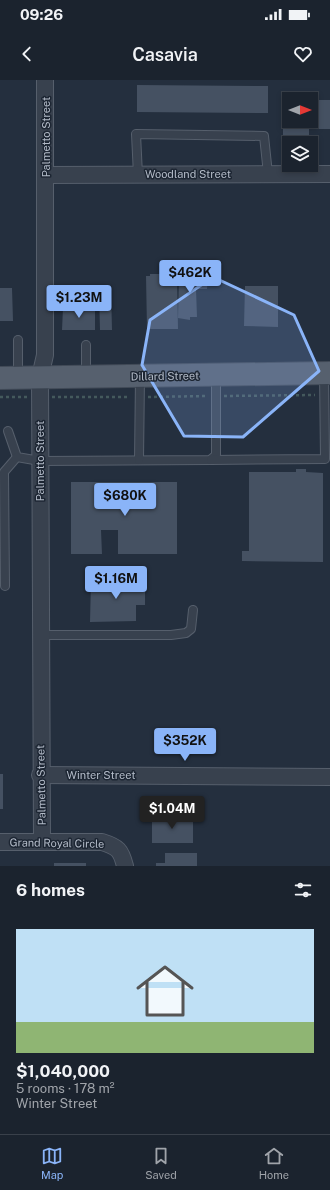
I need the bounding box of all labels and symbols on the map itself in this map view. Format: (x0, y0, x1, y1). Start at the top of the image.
north arrow (282, 92, 318, 128)
street label: Palmetto Street (40, 97, 52, 177)
street label: Woodland Street (145, 168, 231, 180)
pin: $462K (162, 260, 218, 294)
pin: $1.23M (46, 285, 112, 319)
street label: Dillard Street (131, 369, 199, 383)
street label: Palmetto Street (34, 421, 46, 501)
pin: $680K (97, 483, 153, 517)
pin: $1.16M (83, 566, 149, 600)
pin: $352K (157, 728, 213, 762)
street label: Palmetto Street (34, 745, 48, 825)
street label: Winter Street (67, 769, 135, 781)
pin: $1.04M (139, 796, 205, 830)
street label: Grand Royal Circle (9, 836, 105, 850)

